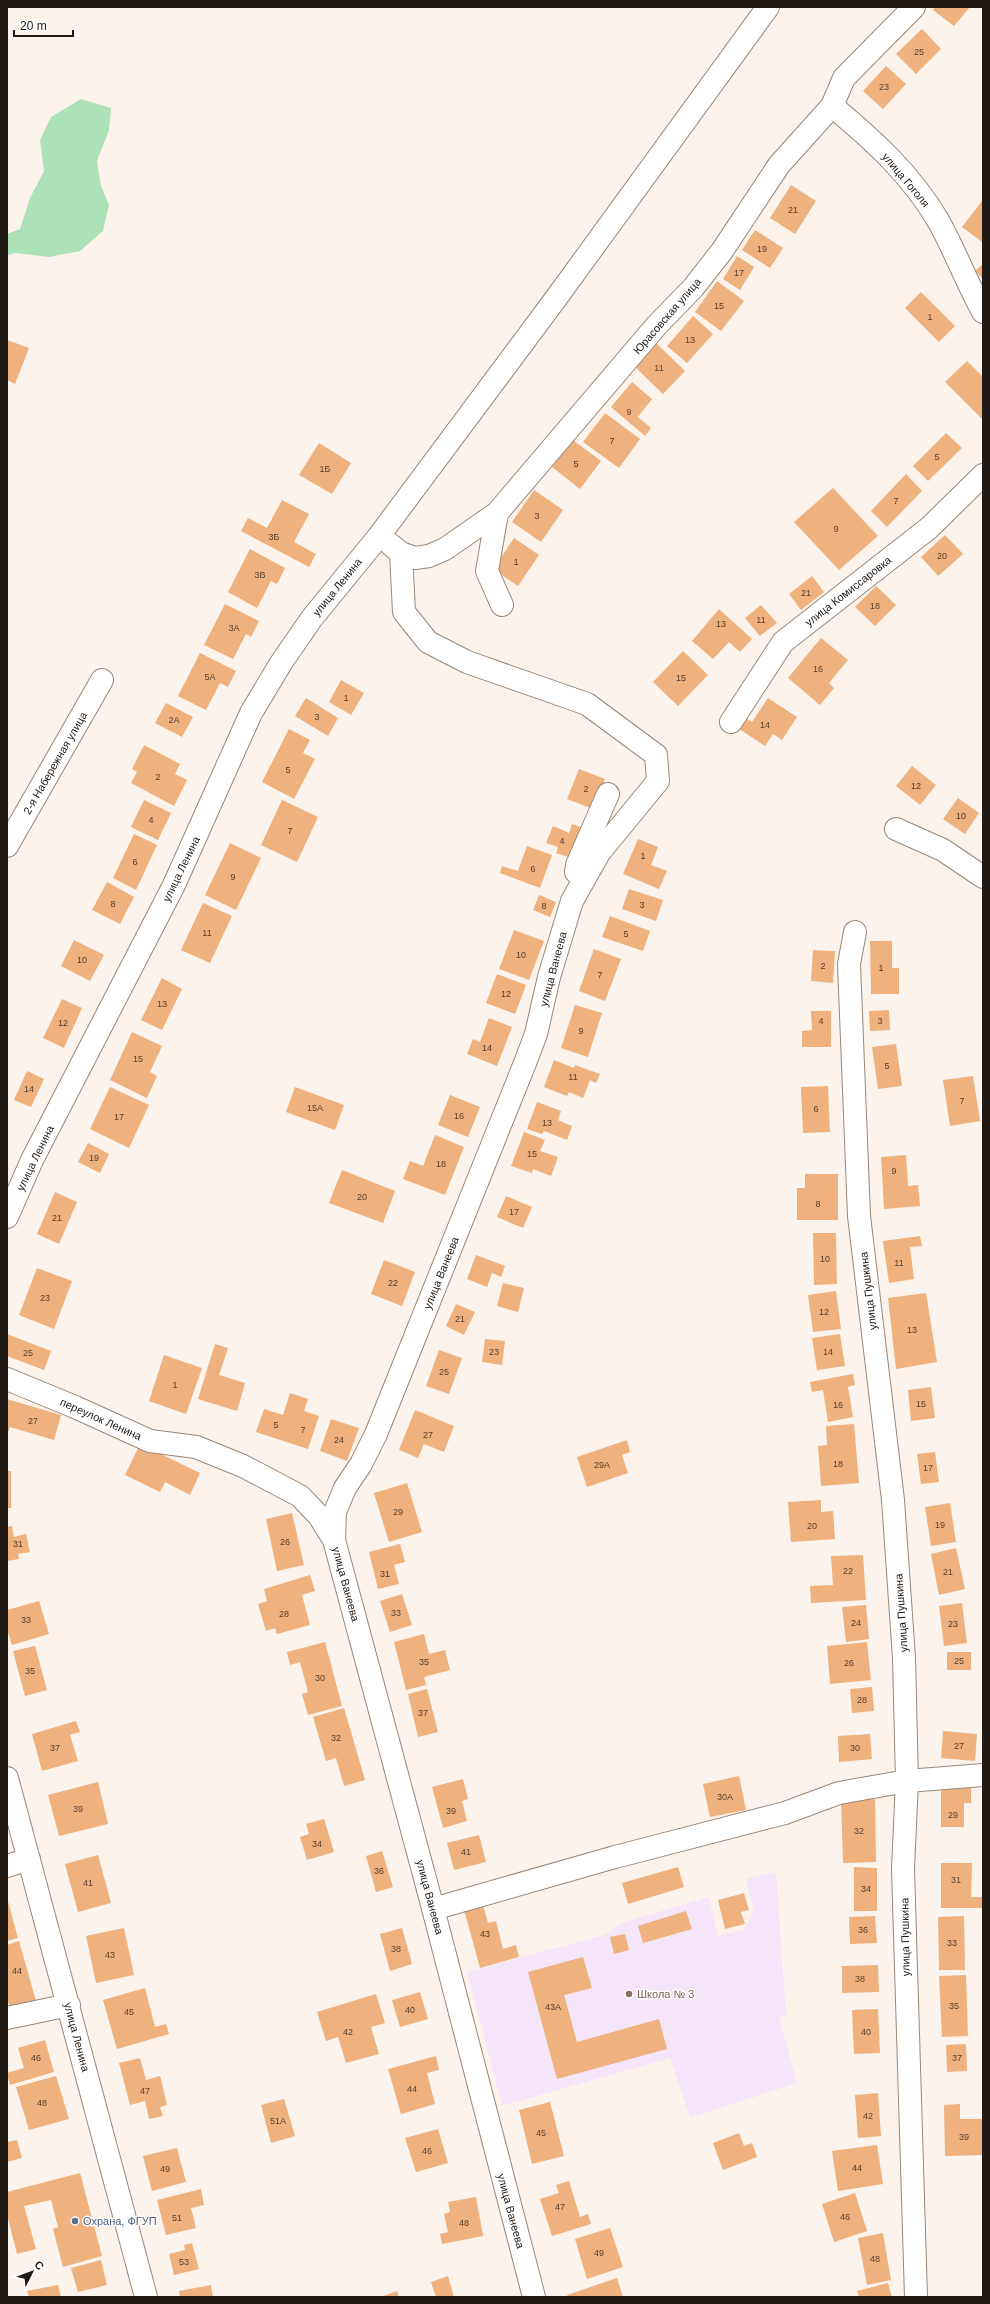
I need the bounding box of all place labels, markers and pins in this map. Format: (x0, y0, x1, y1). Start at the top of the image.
place label: Школа № 3 (637, 1988, 694, 2000)
marker: Школа № 3 (624, 1989, 634, 1999)
place label: Охрана, ФГУП (83, 2215, 157, 2227)
marker: Охрана, ФГУП (70, 2216, 80, 2226)

